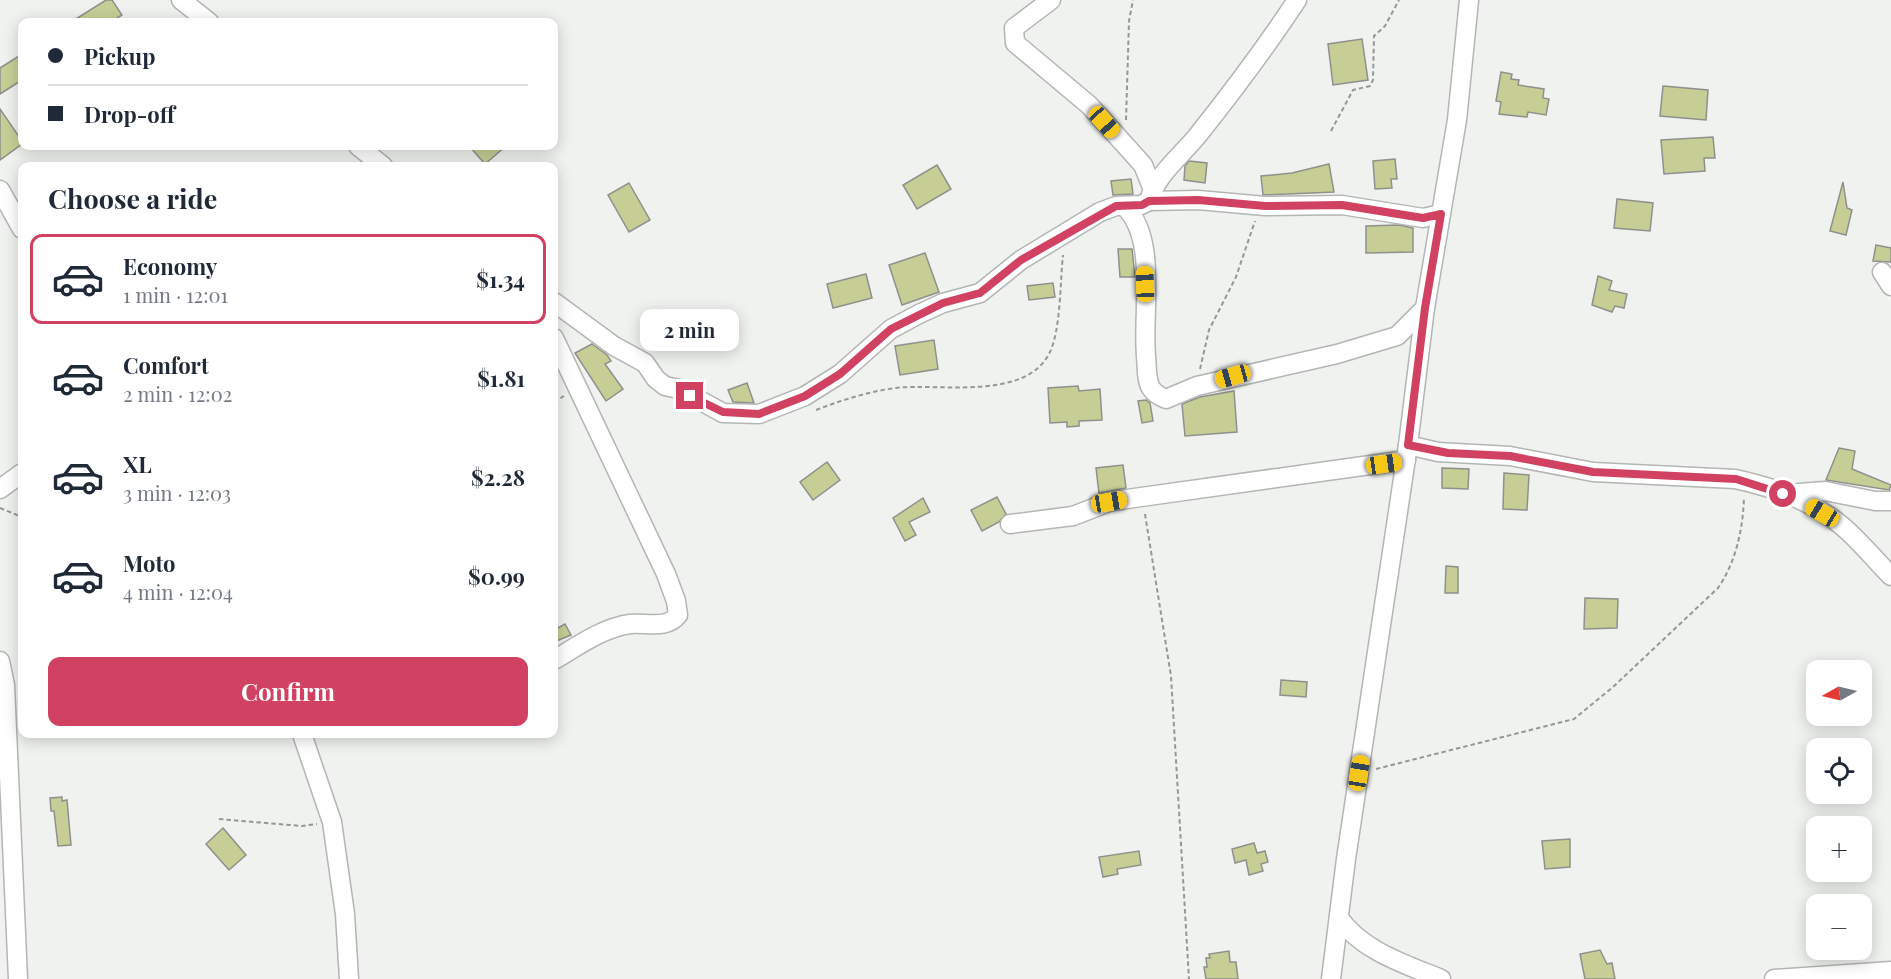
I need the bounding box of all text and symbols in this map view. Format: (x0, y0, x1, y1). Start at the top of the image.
text: Pickup (84, 41, 155, 71)
text: Drop-off (84, 99, 175, 129)
car (1085, 103, 1123, 141)
text: Choose a ride (48, 180, 217, 216)
text: Economy (123, 251, 217, 281)
icon: car (51, 252, 105, 306)
text: $1.34 (476, 264, 525, 294)
car (1135, 266, 1155, 302)
text: 1 min · 12:01 (123, 281, 228, 308)
callout: 2 min (640, 309, 740, 351)
text: 2 min (664, 316, 715, 343)
text: Comfort (123, 350, 209, 380)
icon: car (51, 351, 105, 405)
car (1213, 362, 1253, 390)
text: $1.81 (477, 363, 525, 393)
text: 2 min · 12:02 (123, 380, 232, 407)
route end (676, 382, 703, 409)
text: XL (123, 449, 152, 479)
icon: car (51, 450, 105, 504)
car (1365, 453, 1403, 475)
text: $2.28 (471, 462, 525, 492)
text: 3 min · 12:03 (123, 479, 231, 506)
route start (1769, 480, 1796, 507)
car (1090, 490, 1128, 514)
car (1802, 496, 1842, 530)
text: Moto (123, 548, 176, 578)
icon: car (51, 549, 105, 603)
text: $0.99 (468, 561, 525, 591)
text: 4 min · 12:04 (123, 578, 233, 605)
button: Confirm (48, 657, 528, 726)
north arrow (1806, 660, 1872, 726)
map controls (1806, 660, 1872, 960)
button: locate (1806, 738, 1872, 804)
car (1347, 754, 1371, 792)
button: + (1806, 816, 1872, 882)
button: − (1806, 894, 1872, 960)

